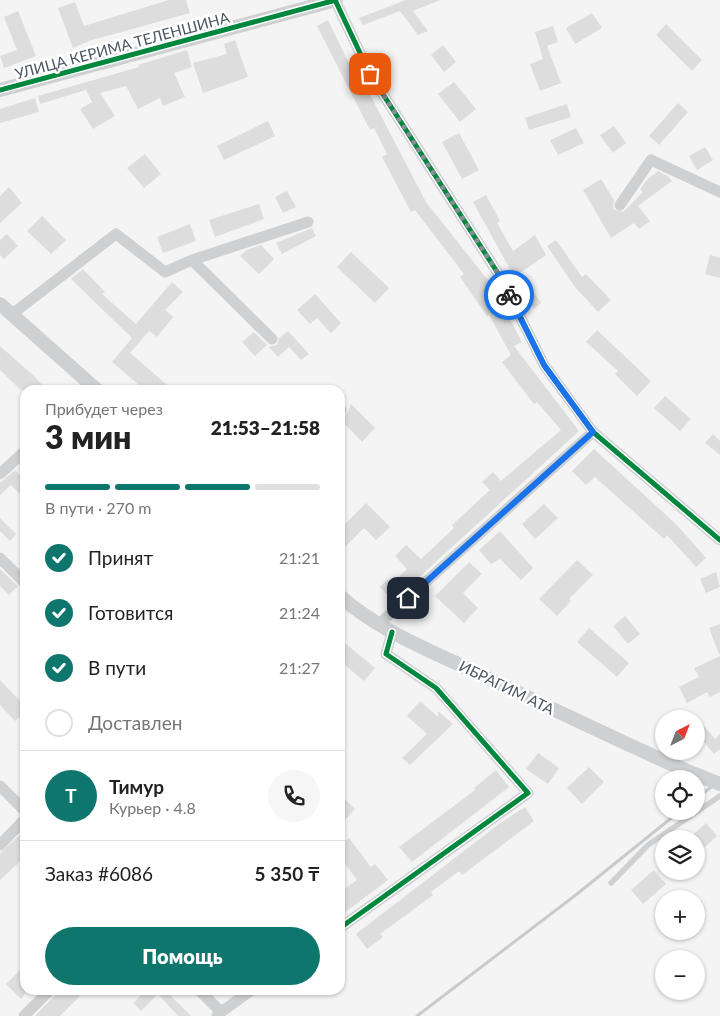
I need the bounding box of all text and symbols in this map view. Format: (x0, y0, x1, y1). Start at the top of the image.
street label: УЛИЦА КЕРИМА ТЕЛЕНШИНА (13, 7, 232, 82)
pin (349, 53, 391, 95)
icon: bag (356, 60, 384, 88)
courier (484, 270, 534, 320)
icon: bike (495, 281, 523, 309)
text: Прибудет через (45, 399, 163, 418)
text: 21:53–21:58 (211, 416, 320, 439)
text: 3 мин (45, 417, 131, 456)
text: В пути · 270 m (45, 498, 151, 517)
icon: check (45, 544, 73, 572)
text: Принят (88, 546, 153, 569)
text: 21:21 (279, 548, 320, 567)
pin (387, 577, 429, 619)
icon: home (394, 584, 422, 612)
icon: check (45, 599, 73, 627)
text: Готовится (88, 601, 173, 624)
text: 21:24 (279, 603, 320, 622)
icon: check (45, 654, 73, 682)
text: В пути (88, 656, 146, 679)
street label: ИБРАГИМ АТА (457, 656, 558, 718)
text: 21:27 (279, 658, 320, 677)
north arrow (655, 710, 705, 760)
map controls (655, 710, 705, 1000)
text: Доставлен (88, 711, 182, 734)
button: phone (268, 770, 320, 822)
button: locate (655, 770, 705, 820)
text: Тимур (109, 775, 164, 798)
text: Т (65, 784, 77, 807)
text: Курьер · 4.8 (109, 798, 196, 817)
button: layers (655, 830, 705, 880)
text: Заказ #6086 (45, 862, 153, 885)
text: 5 350 ₸ (255, 862, 320, 885)
button: + (655, 890, 705, 940)
button: Помощь (45, 927, 320, 985)
button: − (655, 950, 705, 1000)

